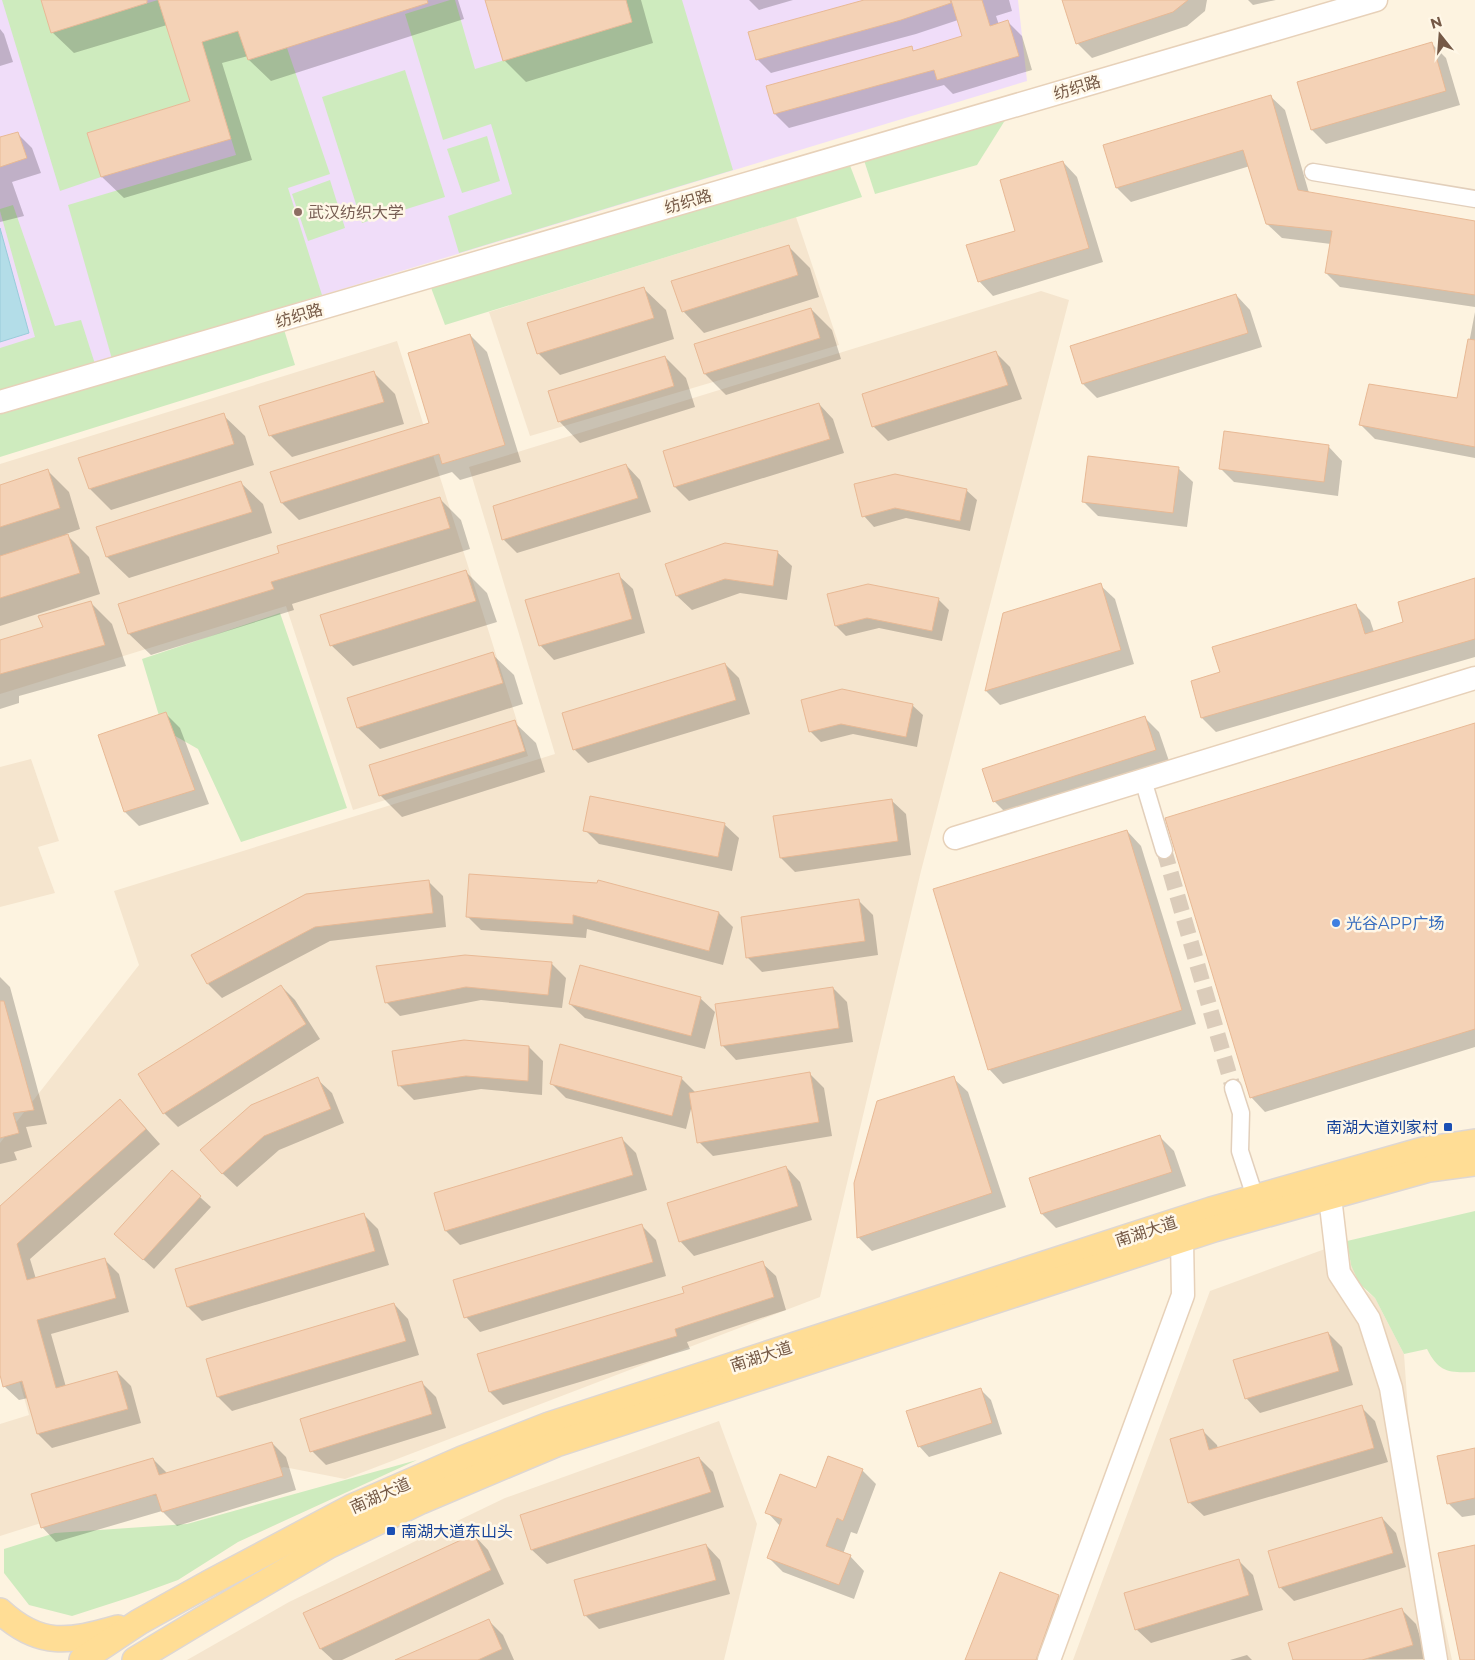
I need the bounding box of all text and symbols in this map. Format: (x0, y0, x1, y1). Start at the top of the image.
north arrow (1415, 10, 1465, 60)
text: N (1428, 12, 1444, 33)
street label: 纺织路 (1051, 72, 1103, 103)
street label: 纺织路 (662, 186, 714, 217)
place label: 武汉纺织大学 (308, 203, 404, 222)
marker: 武汉纺织大学 (292, 206, 304, 218)
street label: 纺织路 (273, 300, 325, 331)
place label: 光谷APP广场 (1346, 914, 1444, 933)
marker: 光谷APP广场 (1330, 917, 1342, 929)
place label: 南湖大道刘家村 (1326, 1118, 1438, 1137)
marker: 南湖大道刘家村 (1442, 1121, 1454, 1133)
street label: 南湖大道 (1113, 1213, 1180, 1250)
street label: 南湖大道 (728, 1338, 795, 1375)
street label: 南湖大道 (347, 1474, 413, 1517)
place label: 南湖大道东山头 (401, 1522, 513, 1541)
marker: 南湖大道东山头 (385, 1525, 397, 1537)

